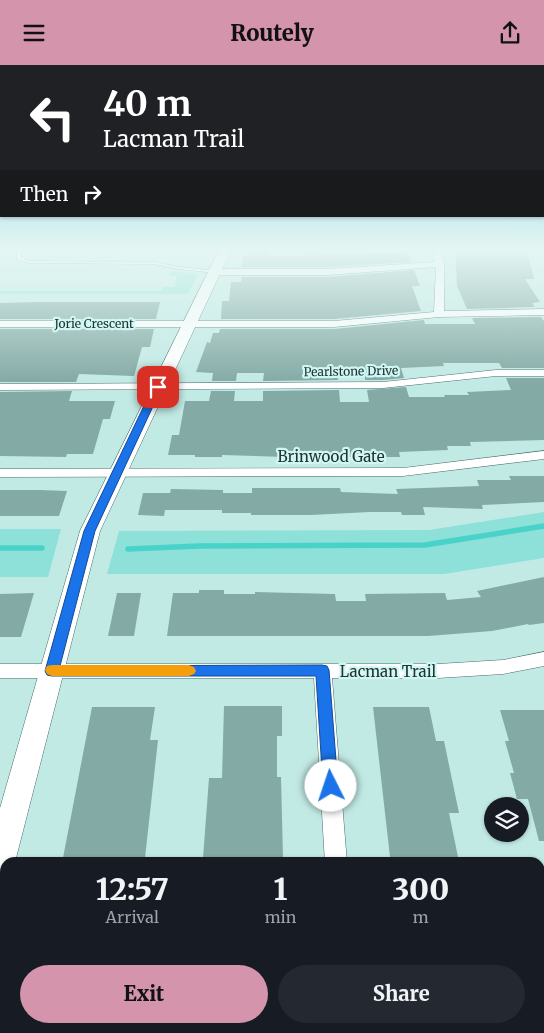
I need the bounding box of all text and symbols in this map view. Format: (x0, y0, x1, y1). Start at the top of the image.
icon: menu (20, 19, 48, 47)
text: Routely (230, 19, 314, 47)
icon: share (496, 19, 524, 47)
text: 40 m (103, 82, 191, 126)
icon: left (20, 85, 85, 150)
text: Lacman Trail (103, 125, 244, 153)
icon: right (78, 180, 106, 208)
text: Then (20, 182, 68, 206)
street label: Jorie Crescent (53, 316, 134, 331)
street label: Pearlstone Drive (304, 363, 398, 379)
pin (137, 366, 179, 408)
icon: arrive (144, 373, 172, 401)
street label: Brinwood Gate (278, 447, 385, 466)
street label: Lacman Trail (340, 662, 437, 681)
position arrow (304, 759, 356, 811)
map controls (484, 797, 529, 842)
button: layers (484, 797, 529, 842)
text: 12:57 (96, 870, 169, 908)
text: 1 (273, 870, 288, 908)
text: 300 (392, 870, 449, 908)
text: Arrival (106, 907, 159, 927)
text: min (265, 907, 296, 927)
text: m (413, 907, 429, 927)
button: Exit (20, 965, 268, 1023)
button: Share (278, 965, 525, 1023)

